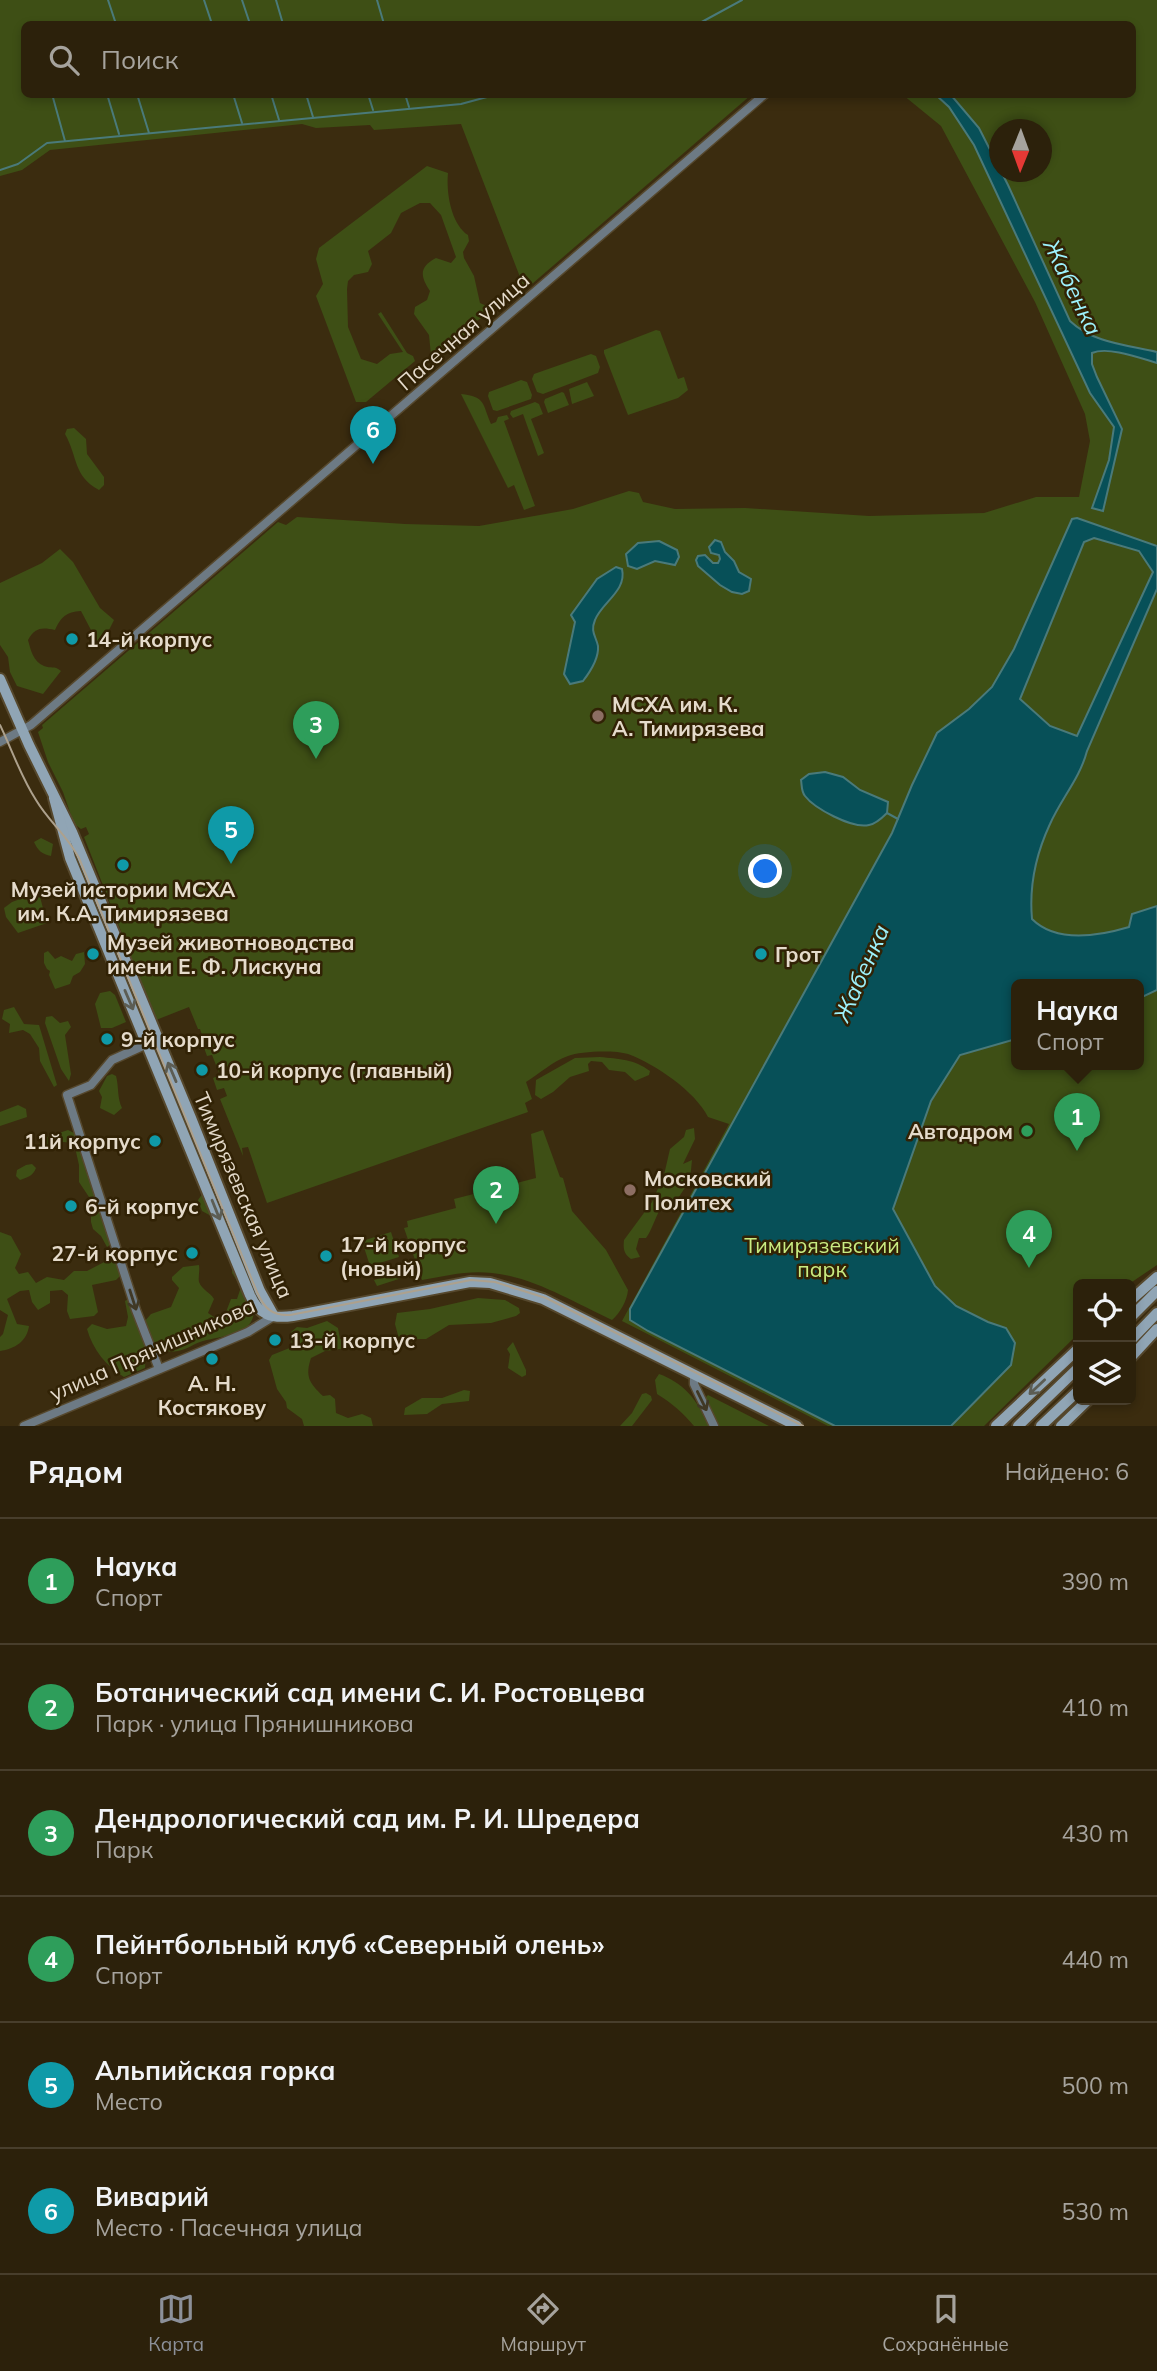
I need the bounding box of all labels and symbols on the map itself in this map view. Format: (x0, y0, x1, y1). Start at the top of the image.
north arrow (989, 119, 1052, 182)
water label: Жабенка (1037, 233, 1109, 340)
street label: Пасечная улица (392, 267, 534, 395)
pin: 6 (350, 406, 396, 464)
place label: 14-й корпус (86, 626, 213, 652)
marker: 14-й корпус (64, 631, 80, 647)
place label: МСХА им. К. А. Тимирязева (612, 691, 765, 741)
pin: 3 (293, 701, 339, 759)
marker: МСХА им. К. А. Тимирязева (590, 708, 606, 724)
pin: 5 (208, 806, 254, 864)
your location (748, 854, 782, 888)
marker: Музей истории МСХА им. К.А. Тимирязева (115, 857, 131, 873)
place label: Музей истории МСХА им. К.А. Тимирязева (11, 876, 236, 926)
water label: Жабенка (826, 920, 895, 1027)
place label: Музей животноводства имени Е. Ф. Лискуна (107, 929, 355, 979)
place label: Грот (775, 941, 822, 967)
marker: Музей животноводства имени Е. Ф. Лискуна (85, 946, 101, 962)
marker: Грот (753, 946, 769, 962)
one-way arrow (123, 988, 136, 1010)
place label: 9-й корпус (121, 1026, 235, 1052)
marker: 9-й корпус (99, 1031, 115, 1047)
place label: 10-й корпус (главный) (216, 1057, 453, 1083)
one-way arrow (165, 1062, 178, 1083)
marker: 10-й корпус (главный) (194, 1062, 210, 1078)
street label: Тимирязевская улица (189, 1088, 299, 1302)
pin: 1 (1054, 1093, 1100, 1151)
place label: Автодром (908, 1118, 1013, 1144)
marker: Автодром (1019, 1123, 1035, 1139)
place label: 11й корпус (24, 1128, 141, 1154)
marker: 11й корпус (147, 1133, 163, 1149)
place label: Московский Политех (644, 1165, 771, 1215)
pin: 2 (473, 1166, 519, 1224)
marker: Московский Политех (622, 1182, 638, 1198)
place label: 6-й корпус (85, 1193, 199, 1219)
marker: 6-й корпус (63, 1198, 79, 1214)
one-way arrow (210, 1199, 223, 1220)
pin: 4 (1006, 1210, 1052, 1268)
place label: 17-й корпус (новый) (340, 1231, 467, 1281)
park label: Тимирязевский парк (744, 1232, 900, 1282)
place label: 27-й корпус (52, 1240, 178, 1266)
marker: 27-й корпус (184, 1245, 200, 1261)
marker: 17-й корпус (новый) (318, 1248, 334, 1264)
one-way arrow (127, 1289, 140, 1311)
street label: улица Прянишникова (45, 1292, 259, 1406)
place label: 13-й корпус (289, 1327, 416, 1353)
marker: 13-й корпус (267, 1332, 283, 1348)
marker: А. Н. Костякову (204, 1351, 220, 1367)
place label: А. Н. Костякову (158, 1370, 267, 1420)
one-way arrow (1029, 1379, 1046, 1396)
one-way arrow (696, 1390, 710, 1411)

